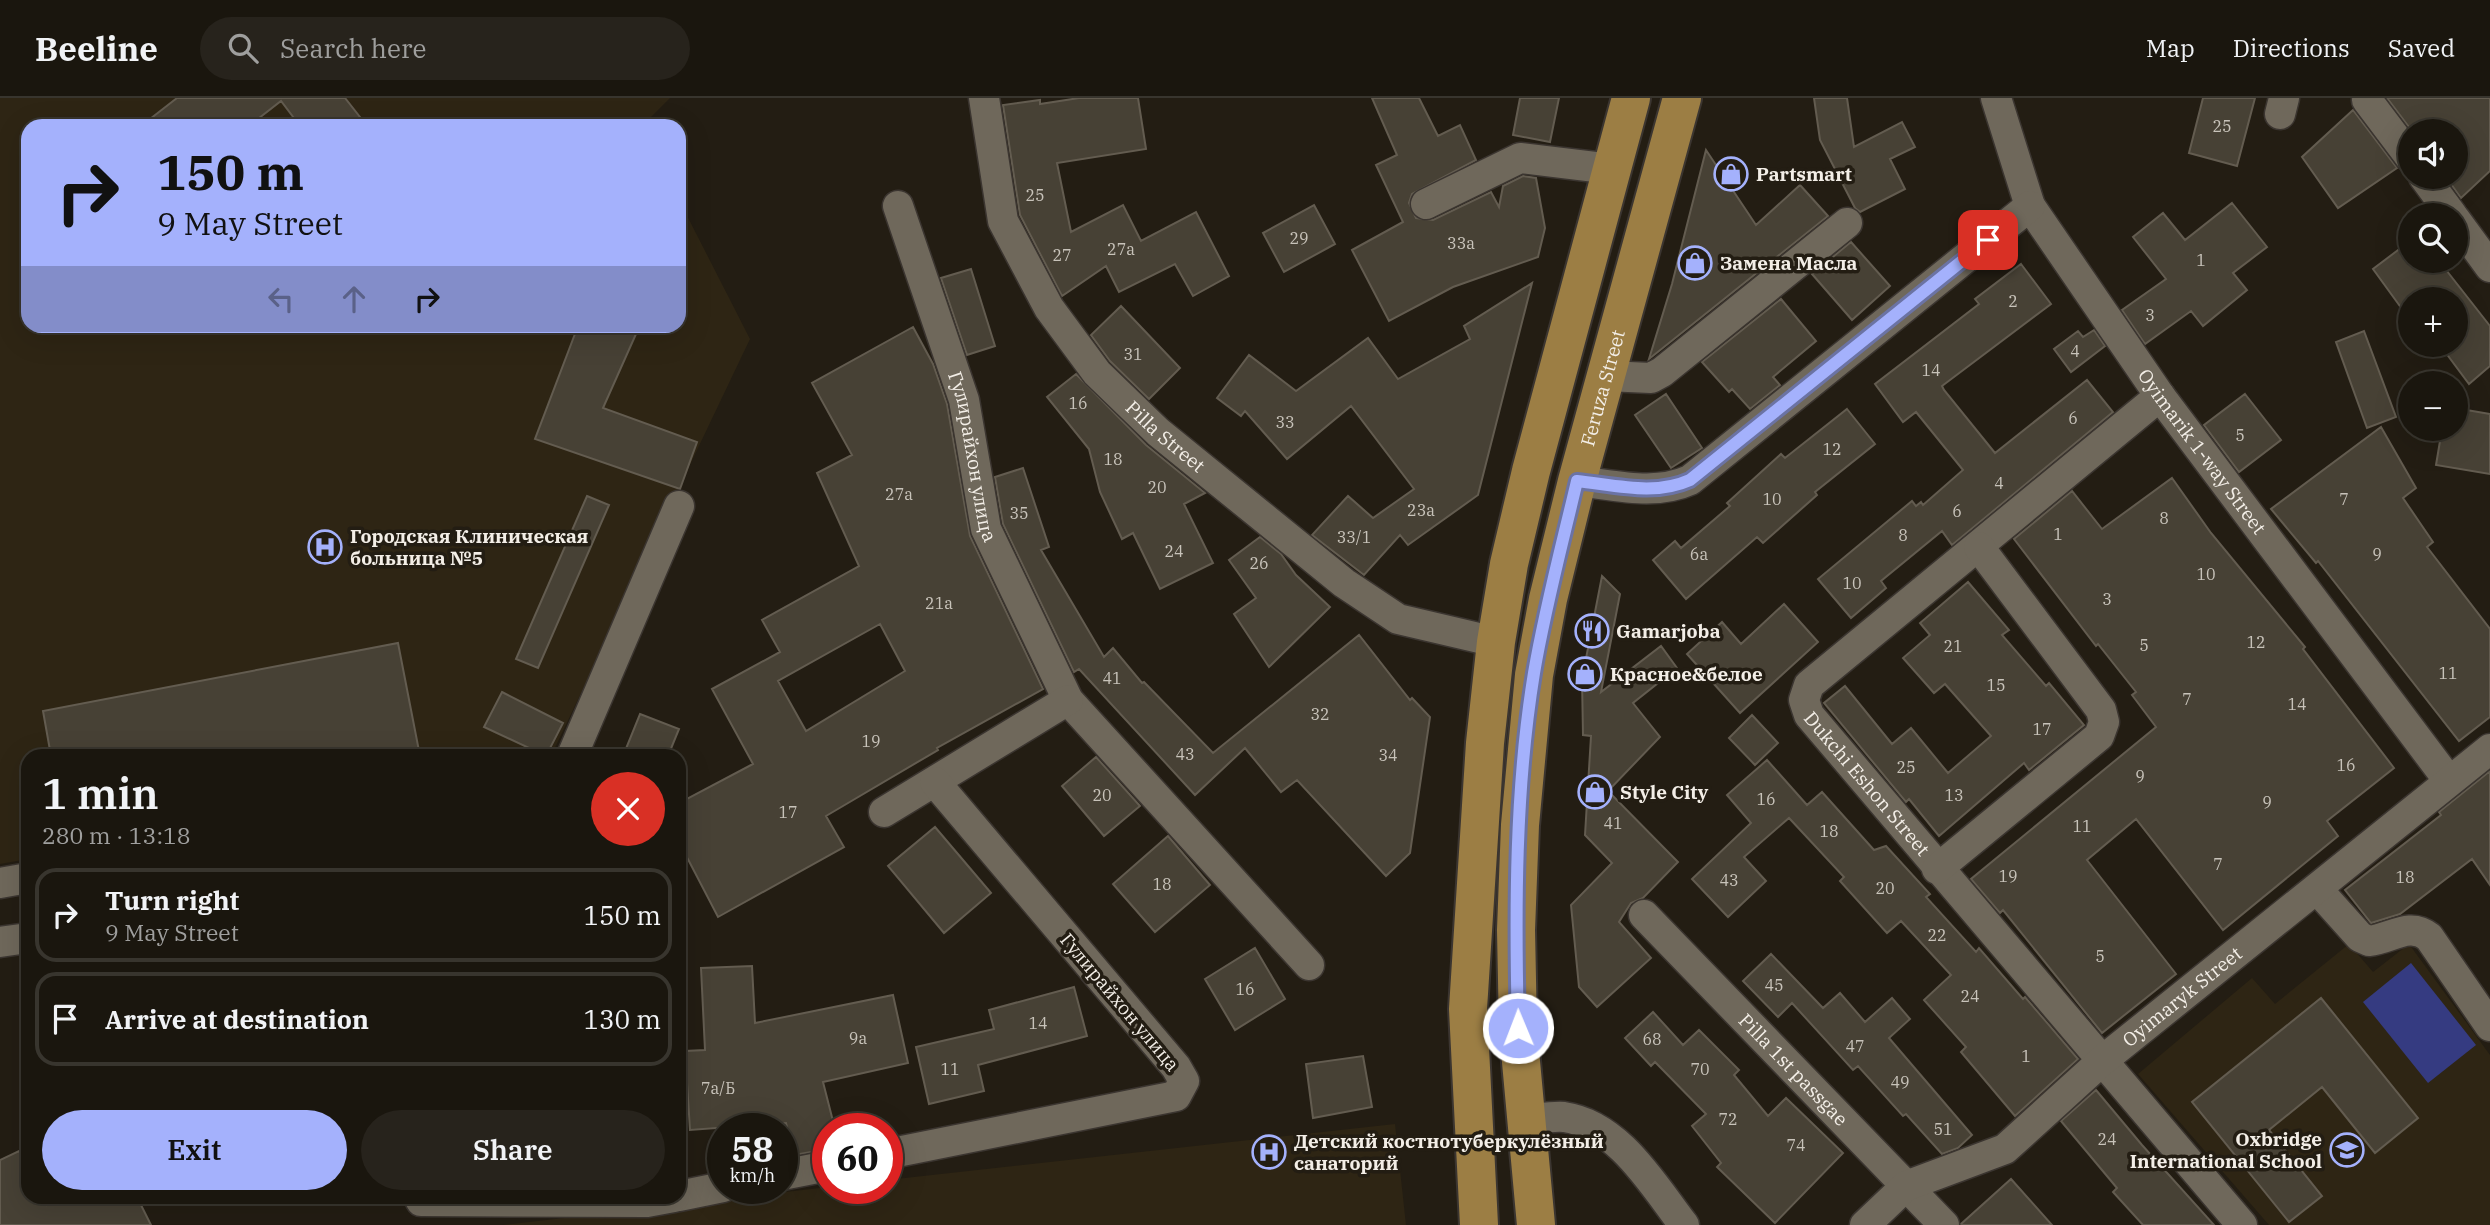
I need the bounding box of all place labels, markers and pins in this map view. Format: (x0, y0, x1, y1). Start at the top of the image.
shop icon: Partsmart (1712, 155, 1750, 193)
place label: Partsmart (1756, 162, 1852, 186)
pin (1958, 210, 2018, 270)
shop icon: Замена Масла (1676, 244, 1714, 282)
place label: Замена Масла (1720, 251, 1858, 275)
place label: Городская Клиническая больница №5 (350, 524, 589, 570)
hospital icon: Городская Клиническая больница №5 (306, 528, 344, 566)
restaurant icon: Gamarjoba (1573, 612, 1611, 650)
place label: Gamarjoba (1616, 619, 1721, 643)
shop icon: Красное&белое (1566, 655, 1604, 693)
place label: Красное&белое (1610, 662, 1763, 686)
shop icon: Style City (1576, 773, 1614, 811)
place label: Style City (1620, 780, 1709, 804)
place label: Oxbridge International School (2130, 1127, 2322, 1173)
place label: Детский костнотуберкулёзный санаторий (1294, 1129, 1604, 1175)
school or university icon: Oxbridge International School (2328, 1131, 2366, 1169)
hospital icon: Детский костнотуберкулёзный санаторий (1250, 1133, 1288, 1171)

